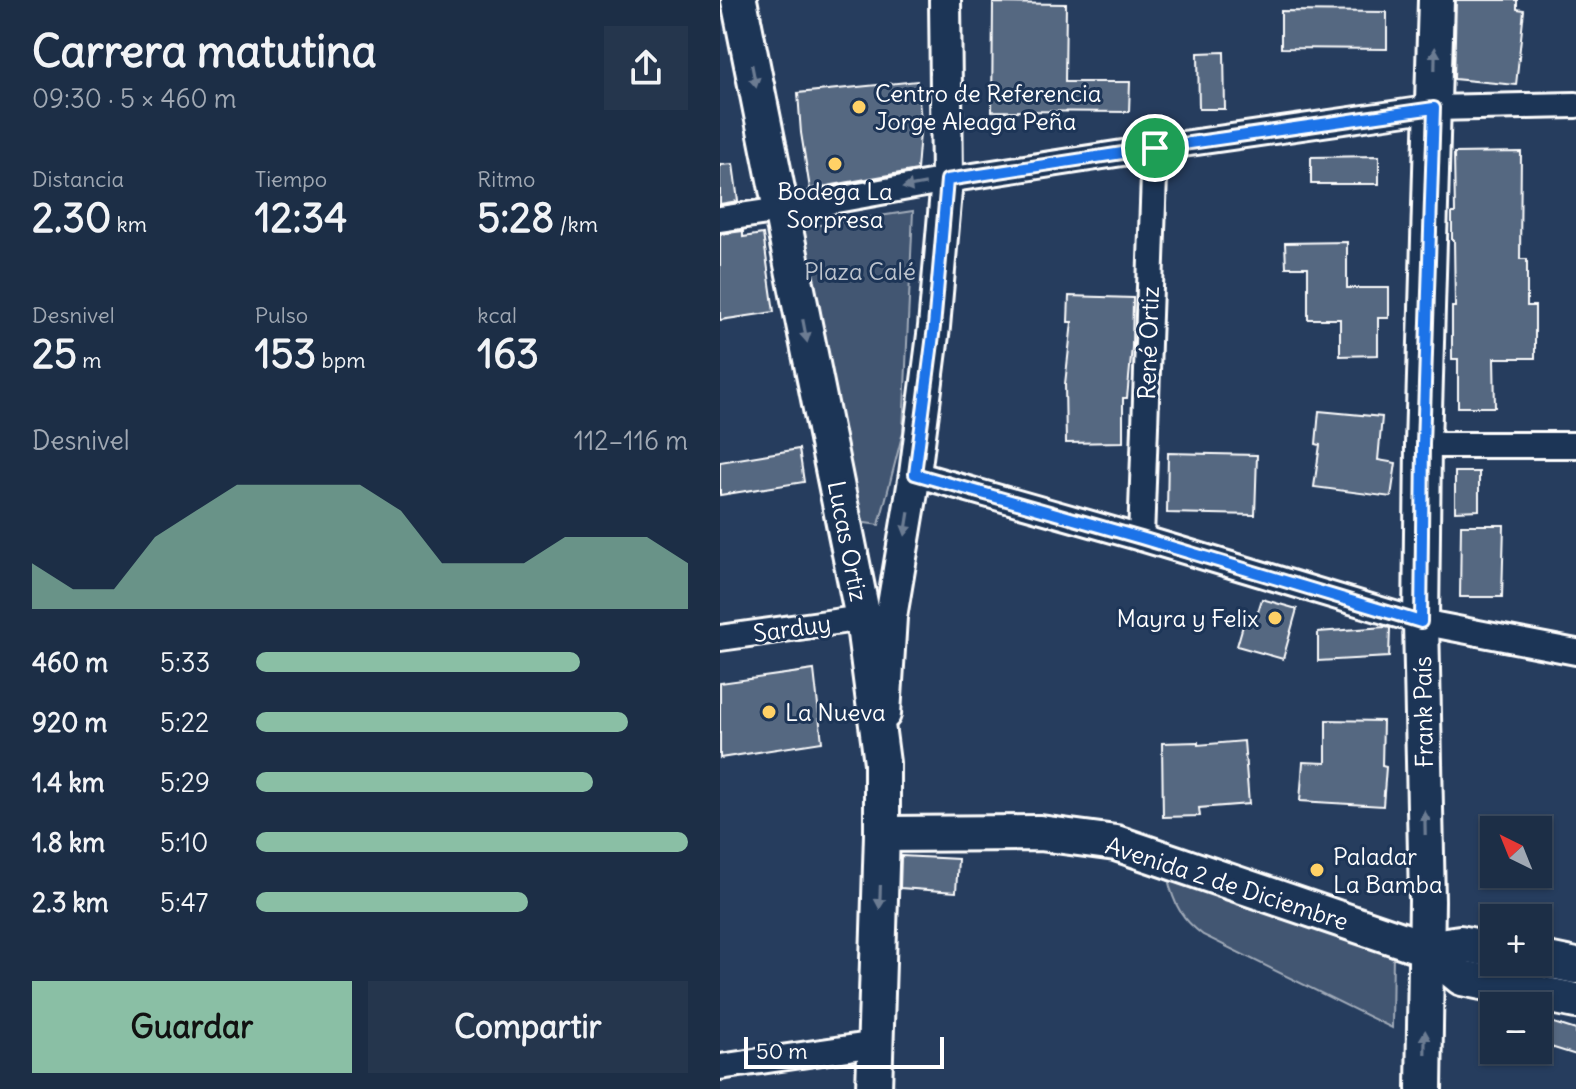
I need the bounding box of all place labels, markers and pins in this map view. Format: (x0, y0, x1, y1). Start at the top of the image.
place label: Centro de Referencia Jorge Aleaga Peña (875, 78, 1101, 136)
marker: Centro de Referencia Jorge Aleaga Peña (850, 98, 868, 116)
pin (1121, 114, 1189, 182)
marker: Bodega La Sorpresa (826, 155, 844, 173)
place label: Bodega La Sorpresa (777, 176, 893, 234)
place label: Mayra y Felix (1116, 603, 1259, 633)
marker: Mayra y Felix (1266, 609, 1284, 627)
place label: La Nueva (785, 697, 886, 727)
marker: La Nueva (760, 703, 778, 721)
place label: Paladar La Bamba (1333, 841, 1443, 899)
marker: Paladar La Bamba (1308, 861, 1326, 879)

